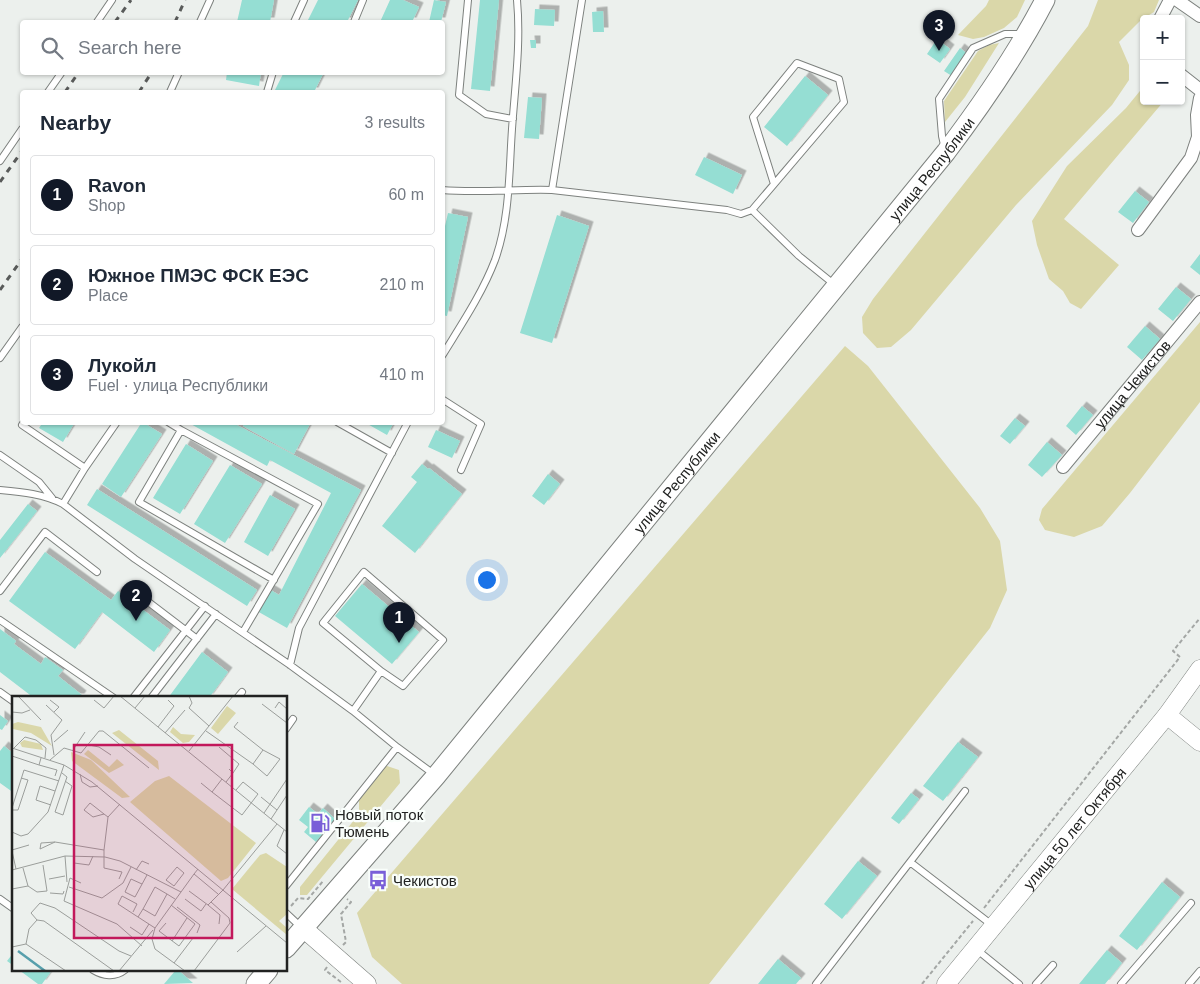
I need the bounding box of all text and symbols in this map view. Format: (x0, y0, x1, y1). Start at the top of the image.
pin: 3 (923, 10, 955, 51)
map controls (1140, 15, 1185, 105)
button: + (1140, 15, 1185, 60)
search box (20, 20, 445, 75)
icon: search (38, 34, 66, 62)
text: Search here (78, 37, 182, 58)
button: − (1140, 60, 1185, 105)
text: Nearby (40, 111, 111, 134)
text: 3 results (365, 114, 425, 131)
street label: улица Республики (885, 114, 977, 223)
text: Ravon (88, 175, 146, 196)
text: 1 (53, 186, 61, 203)
text: 60 m (388, 186, 424, 203)
text: Shop (88, 197, 125, 214)
text: Южное ПМЭС ФСК ЕЭС (88, 265, 309, 286)
text: 2 (53, 276, 61, 293)
text: 210 m (380, 276, 424, 293)
text: Place (88, 287, 128, 304)
street label: улица Чекистов (1091, 336, 1173, 431)
text: Лукойл (88, 355, 157, 376)
text: 3 (53, 366, 61, 383)
text: 410 m (380, 366, 424, 383)
text: Fuel · улица Республики (88, 377, 268, 394)
street label: улица Республики (630, 428, 723, 536)
your location (474, 567, 500, 593)
pin: 2 (120, 580, 152, 621)
pin: 1 (383, 602, 415, 643)
inset map (12, 696, 288, 972)
street label: улица 50 лет Октября (1019, 764, 1129, 892)
place label: Новый поток Тюмень (335, 806, 424, 840)
fuel station icon: Новый поток Тюмень (309, 812, 331, 834)
bus stop icon: Чекистов (367, 869, 389, 891)
place label: Чекистов (393, 872, 457, 889)

